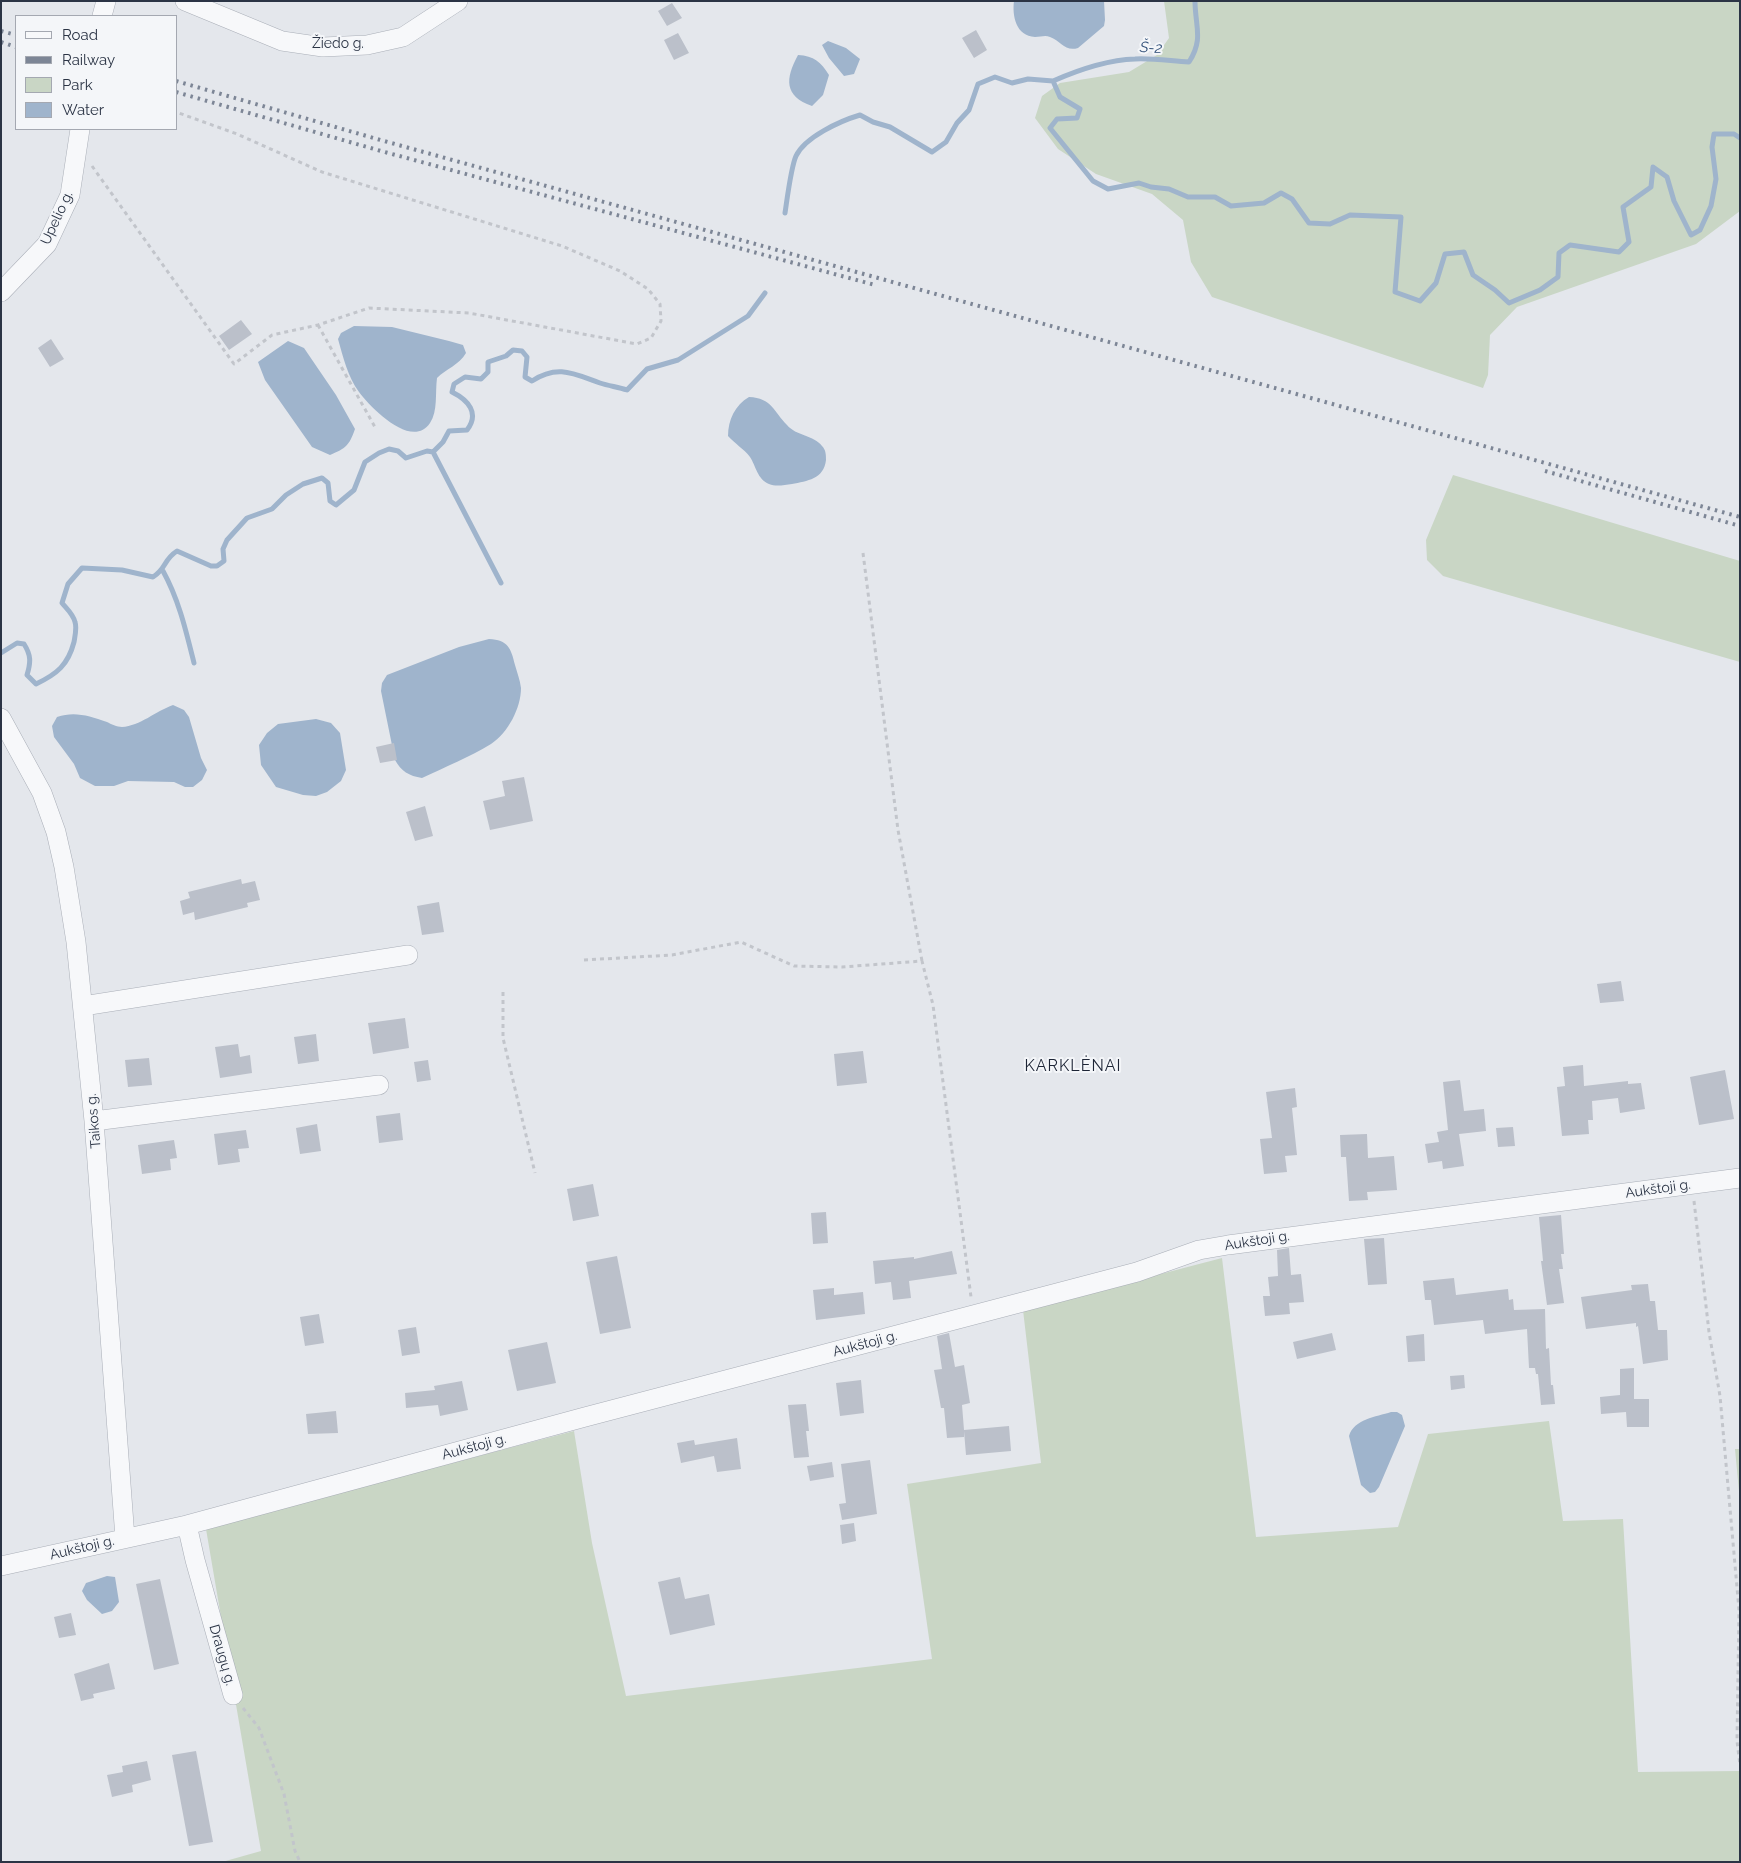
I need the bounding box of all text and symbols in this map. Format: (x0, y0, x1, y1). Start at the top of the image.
legend (15, 15, 178, 130)
text: Road (62, 26, 98, 44)
street label: Žiedo g. (312, 36, 364, 52)
water label: Š-2 (1139, 38, 1163, 58)
text: Railway (62, 51, 115, 69)
text: Park (62, 76, 93, 94)
text: Water (62, 101, 104, 119)
street label: Upelio g. (37, 188, 77, 248)
district label: KARKLĖNAI (1023, 1056, 1123, 1076)
street label: Taikos g. (83, 1093, 105, 1149)
street label: Aukštoji g. (1624, 1176, 1692, 1202)
street label: Aukštoji g. (1223, 1228, 1291, 1254)
street label: Aukštoji g. (831, 1327, 899, 1361)
street label: Aukštoji g. (440, 1430, 508, 1464)
street label: Aukštoji g. (48, 1532, 116, 1564)
street label: Draugų g. (205, 1623, 239, 1687)

